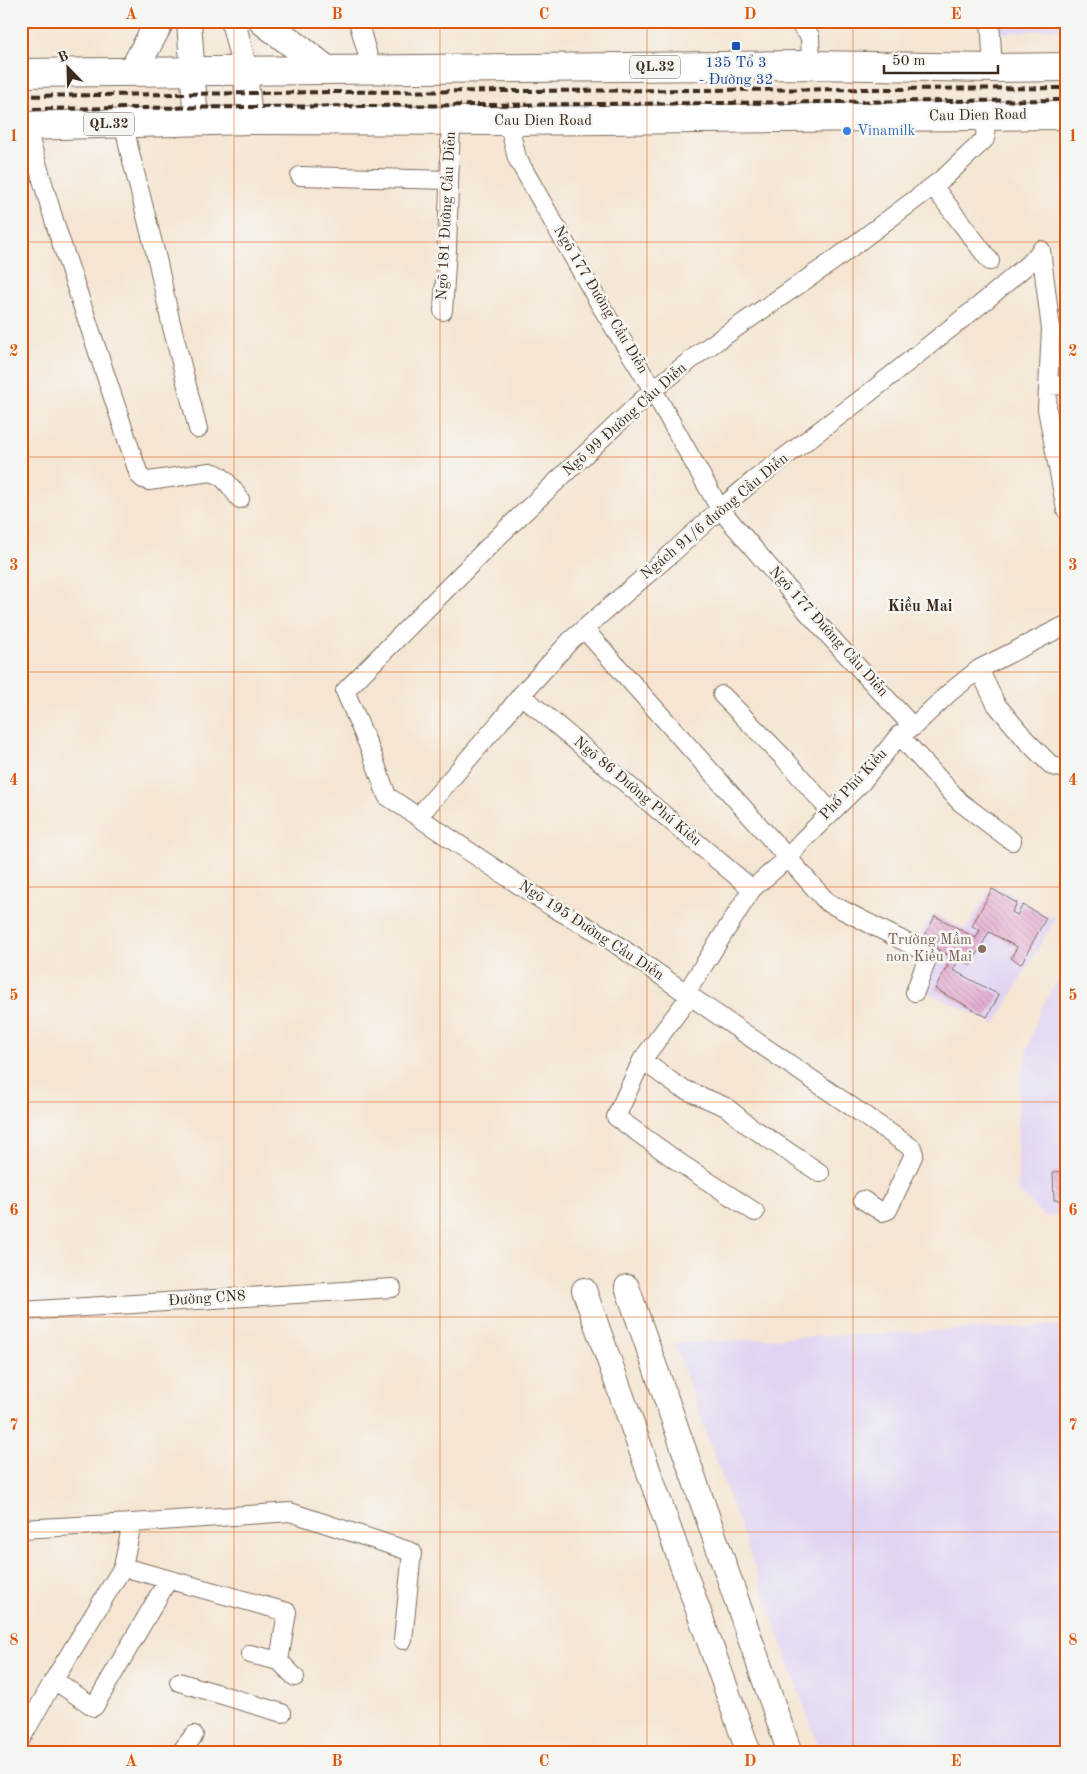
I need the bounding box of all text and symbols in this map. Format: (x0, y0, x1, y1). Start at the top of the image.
text: A (125, 7, 137, 23)
text: B (331, 7, 343, 23)
text: C (539, 7, 549, 23)
text: D (744, 7, 756, 23)
text: E (950, 7, 962, 23)
marker: 135 Tổ 3 - Đường 32 (730, 40, 742, 52)
north arrow (42, 42, 92, 92)
scale bar (884, 42, 998, 74)
text: B (56, 49, 71, 65)
place label: 135 Tổ 3 - Đường 32 (699, 54, 773, 88)
text: 50 m (892, 54, 926, 69)
road number: QL.32 (630, 56, 680, 78)
street label: Cau Dien Road (929, 108, 1027, 124)
road number: QL.32 (84, 112, 134, 136)
street label: Cau Dien Road (494, 114, 592, 129)
place label: Vinamilk (857, 124, 915, 139)
marker: Vinamilk (841, 125, 853, 137)
text: 1 (9, 129, 19, 145)
text: 1 (1068, 129, 1078, 145)
street label: Ngõ 181 Đường Cầu Diễn (433, 131, 459, 301)
street label: Ngõ 177 Đường Cầu Diễn (550, 223, 652, 376)
text: 2 (9, 344, 19, 360)
text: 2 (1068, 344, 1078, 360)
street label: Ngõ 99 Đường Cầu Diễn (559, 359, 690, 479)
street label: Ngách 91/6 đường Cầu Diễn (637, 450, 791, 583)
text: 3 (9, 558, 19, 574)
text: 3 (1068, 558, 1078, 574)
street label: Ngõ 177 Đường Cầu Diễn (766, 563, 892, 700)
district label: Kiều Mai (888, 596, 953, 615)
street label: Ngõ 86 Đường Phú Kiều (570, 733, 705, 850)
street label: Phố Phú Kiều (816, 745, 890, 823)
text: 4 (9, 773, 19, 789)
text: 4 (1068, 773, 1078, 789)
street label: Ngõ 195 Đường Cầu Diễn (516, 877, 667, 983)
place label: Trường Mầm non Kiều Mai (886, 931, 972, 965)
marker: Trường Mầm non Kiều Mai (976, 943, 988, 955)
text: 5 (9, 988, 19, 1004)
text: 5 (1068, 988, 1078, 1004)
text: 6 (9, 1203, 19, 1219)
text: 6 (1068, 1203, 1078, 1219)
street label: Đường CN8 (168, 1289, 246, 1309)
text: 7 (9, 1418, 19, 1434)
text: 7 (1068, 1418, 1078, 1434)
text: 8 (9, 1633, 19, 1649)
text: 8 (1068, 1633, 1078, 1649)
text: A (125, 1754, 137, 1770)
text: B (331, 1754, 343, 1770)
text: C (539, 1754, 549, 1770)
text: D (744, 1754, 756, 1770)
text: E (950, 1754, 962, 1770)

